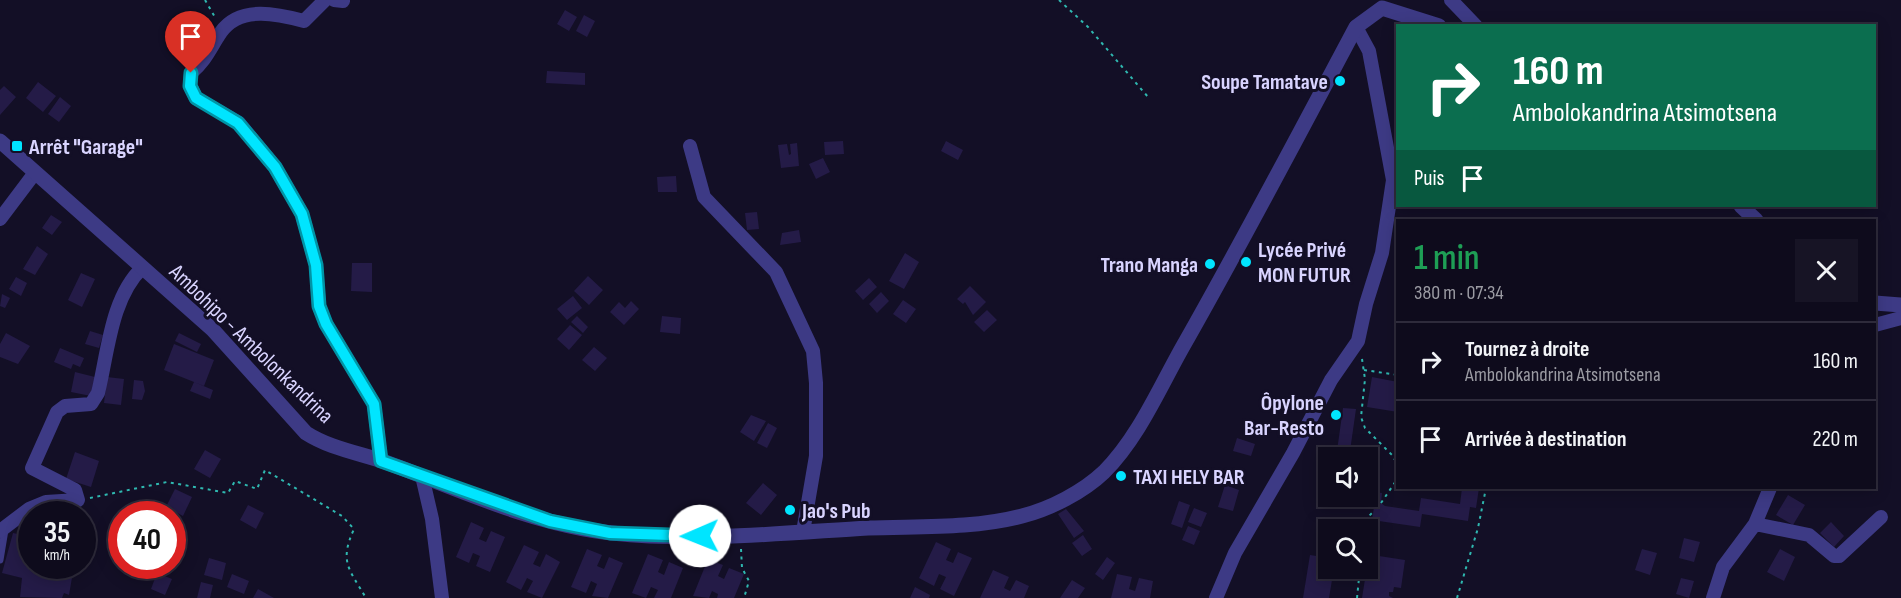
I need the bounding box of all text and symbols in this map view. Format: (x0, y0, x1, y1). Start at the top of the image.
pin (165, 11, 216, 73)
icon: arrive (174, 20, 207, 53)
text: 160 m (1513, 46, 1604, 97)
icon: right (1414, 48, 1492, 126)
place label: Soupe Tamatave (1201, 69, 1328, 96)
marker: Soupe Tamatave (1333, 74, 1347, 88)
text: Ambolokandrina Atsimotsena (1513, 97, 1777, 129)
place label: Arrêt "Garage" (28, 134, 143, 161)
marker: Arrêt "Garage" (10, 139, 24, 153)
icon: arrive (1456, 162, 1489, 195)
text: Puis (1414, 165, 1444, 192)
place label: Lycée Privé MON FUTUR (1258, 237, 1351, 289)
text: 1 min (1414, 237, 1479, 280)
button: close (1795, 239, 1858, 302)
place label: Trano Manga (1101, 252, 1198, 279)
marker: Lycée Privé MON FUTUR (1239, 255, 1253, 269)
marker: Trano Manga (1203, 257, 1217, 271)
street label: Ambohipo - Ambolonkandrina (163, 258, 339, 429)
text: 380 m · 07:34 (1414, 281, 1504, 305)
text: Tournez à droite (1465, 336, 1590, 363)
icon: right (1414, 345, 1447, 378)
text: 160 m (1813, 348, 1858, 375)
text: Ambolokandrina Atsimotsena (1465, 363, 1661, 387)
place label: Ôpylone Bar-Resto (1244, 390, 1324, 442)
marker: Ôpylone Bar-Resto (1329, 408, 1343, 422)
icon: arrive (1414, 423, 1447, 456)
text: Arrivée à destination (1465, 426, 1627, 453)
text: 220 m (1812, 426, 1858, 453)
map controls (1318, 447, 1378, 579)
button: sound (1318, 447, 1378, 507)
place label: TAXI HELY BAR (1133, 464, 1245, 491)
marker: TAXI HELY BAR (1114, 469, 1128, 483)
place label: Jao's Pub (801, 498, 870, 525)
speed limit sign: 40 (108, 501, 186, 579)
marker: Jao's Pub (783, 503, 797, 517)
position arrow (668, 504, 732, 568)
text: 35 (44, 515, 70, 551)
button: search (1318, 519, 1378, 579)
text: km/h (44, 546, 70, 565)

